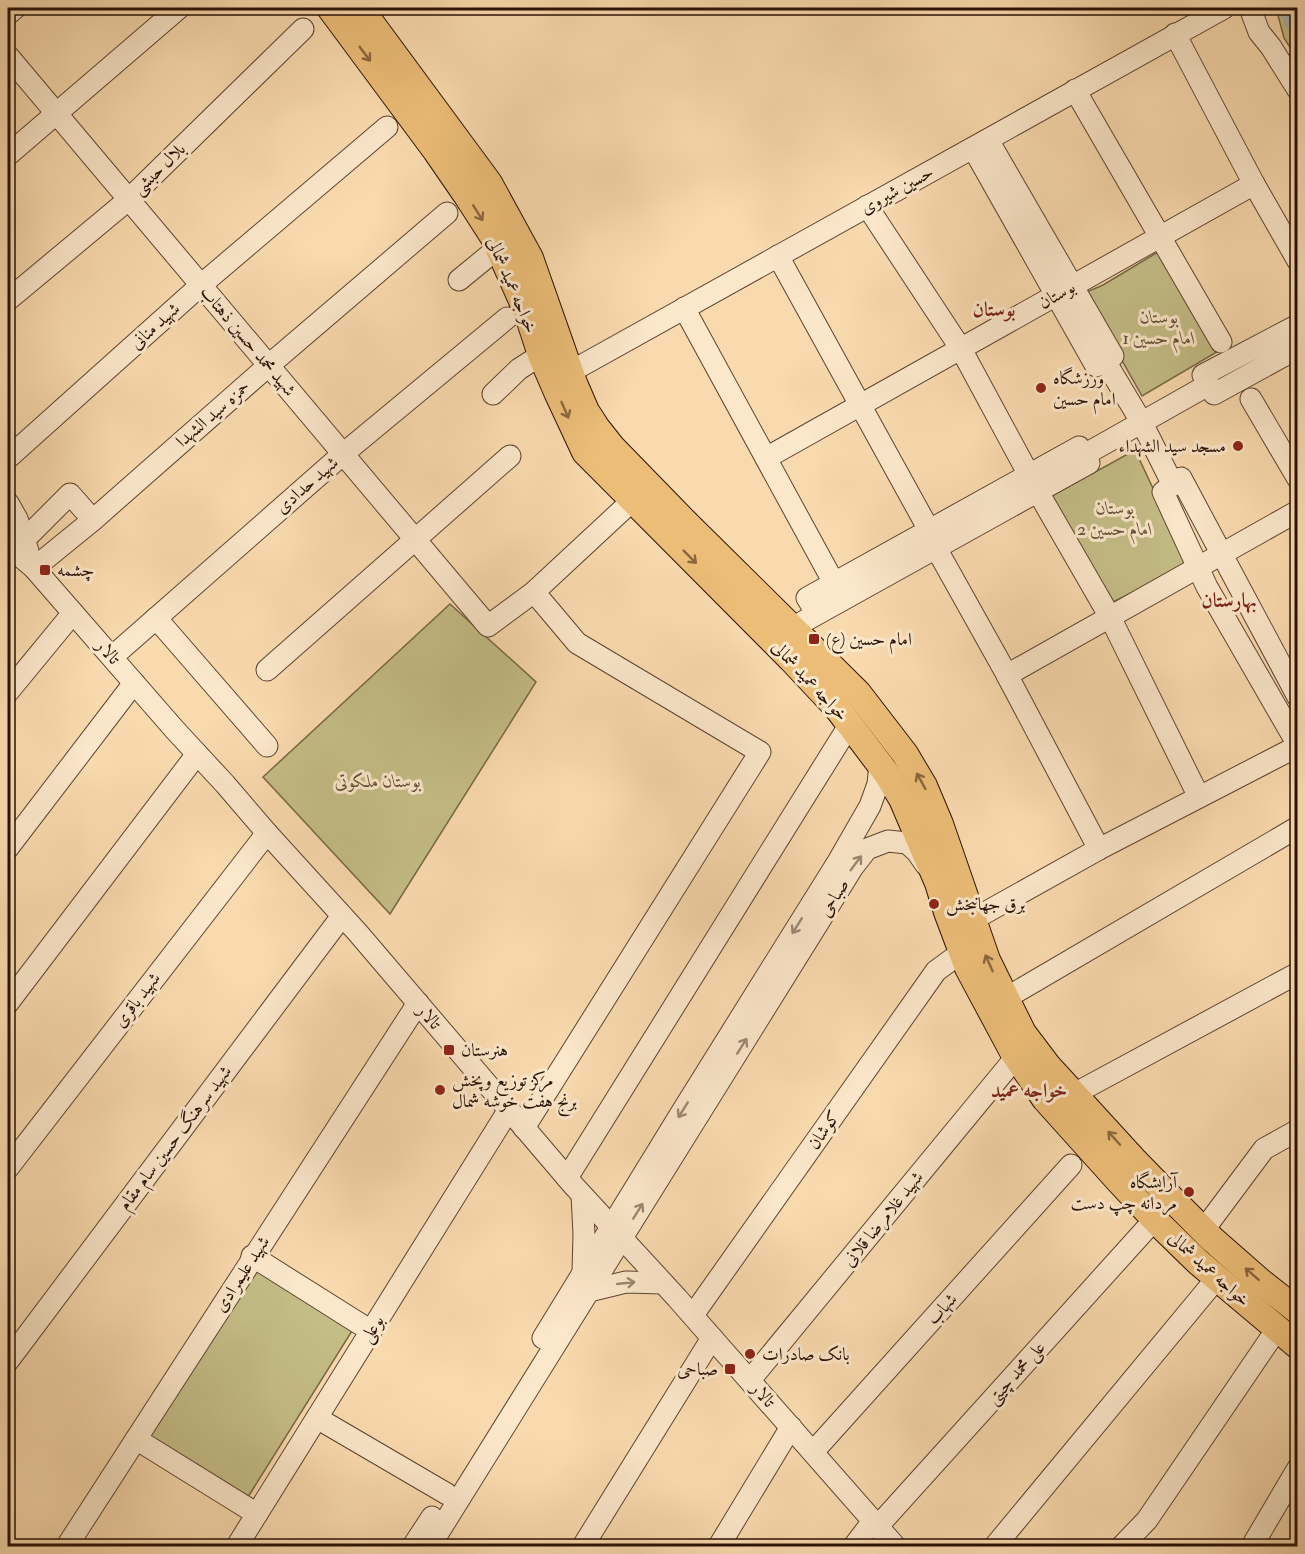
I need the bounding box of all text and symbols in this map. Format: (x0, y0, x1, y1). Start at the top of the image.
one-way arrow (359, 46, 371, 62)
street label: بلال حبشی (127, 138, 191, 201)
street label: حسین شیروی (856, 160, 938, 220)
one-way arrow (472, 204, 484, 221)
street label: خواجه عمید شمالی (481, 233, 543, 337)
street label: بوستان (1035, 276, 1079, 314)
street label: شهید محمد حسین ذهتاب (195, 281, 301, 401)
street label: شهید منانی (125, 297, 185, 355)
district label: بوستان (973, 297, 1016, 322)
park label: بوستان امام حسین 1 (1122, 306, 1196, 354)
place label: ورزشگاه امام حسین (1053, 366, 1116, 415)
street label: حمزه سید الشهدا (171, 375, 255, 453)
marker: ورزشگاه امام حسین (1034, 381, 1048, 395)
one-way arrow (559, 401, 571, 419)
place label: مسجد سید الشهداء (1119, 435, 1226, 458)
marker: مسجد سید الشهداء (1231, 439, 1245, 453)
street label: شهید حدادی (271, 451, 343, 519)
park label: بوستان امام حسین 2 (1077, 497, 1153, 545)
one-way arrow (683, 550, 698, 565)
place label: چشمه (57, 559, 94, 582)
marker: چشمه (38, 563, 52, 577)
district label: بهارستان (1201, 588, 1257, 614)
place label: امام حسین (ع) (826, 628, 912, 655)
marker: امام حسین (ع) (807, 632, 821, 646)
street label: تالار (89, 633, 126, 670)
street label: خواجه عمید شمالی (767, 636, 853, 726)
park label: بوستان ملکوتی (335, 770, 422, 793)
one-way arrow (915, 773, 927, 790)
one-way arrow (850, 856, 863, 872)
street label: صباحی (814, 875, 854, 921)
place label: برق جهانبخش (946, 893, 1025, 916)
marker: برق جهانبخش (927, 897, 941, 911)
one-way arrow (791, 917, 803, 934)
one-way arrow (983, 954, 994, 972)
street label: شهید باقری (108, 968, 166, 1032)
street label: تالار (410, 998, 447, 1035)
one-way arrow (737, 1038, 749, 1055)
place label: هنرستان (461, 1039, 508, 1062)
marker: هنرستان (442, 1043, 456, 1057)
street label: شهید سرهنگ حسین سام مقام (112, 1060, 240, 1218)
place label: مرکز توزیع وپخش برنج هفت خوشه شمال (452, 1069, 577, 1117)
district label: خواجه عمید (991, 1078, 1067, 1103)
marker: مرکز توزیع وپخش برنج هفت خوشه شمال (433, 1083, 447, 1097)
one-way arrow (676, 1101, 689, 1118)
street label: کوشان (802, 1106, 846, 1154)
one-way arrow (1106, 1130, 1121, 1145)
street label: شهید غلامرضا قلانی (837, 1166, 929, 1272)
place label: آرایشگاه مردانه چپ دست (1071, 1170, 1179, 1217)
marker: آرایشگاه مردانه چپ دست (1182, 1185, 1196, 1199)
one-way arrow (633, 1203, 645, 1220)
street label: خواجه عمید شمالی (1163, 1226, 1255, 1312)
street label: شهید علیمرادی (209, 1232, 275, 1316)
one-way arrow (1245, 1267, 1260, 1281)
one-way arrow (616, 1277, 635, 1288)
street label: شهاب (922, 1288, 962, 1330)
street label: بوعلی (355, 1311, 390, 1348)
street label: علی محمد چیتی (982, 1337, 1051, 1410)
place label: بانک صادرات (762, 1343, 850, 1366)
marker: بانک صادرات (743, 1347, 757, 1361)
place label: صباحی (677, 1358, 718, 1381)
marker: صباحی (723, 1362, 737, 1376)
street label: تالار (744, 1376, 781, 1413)

